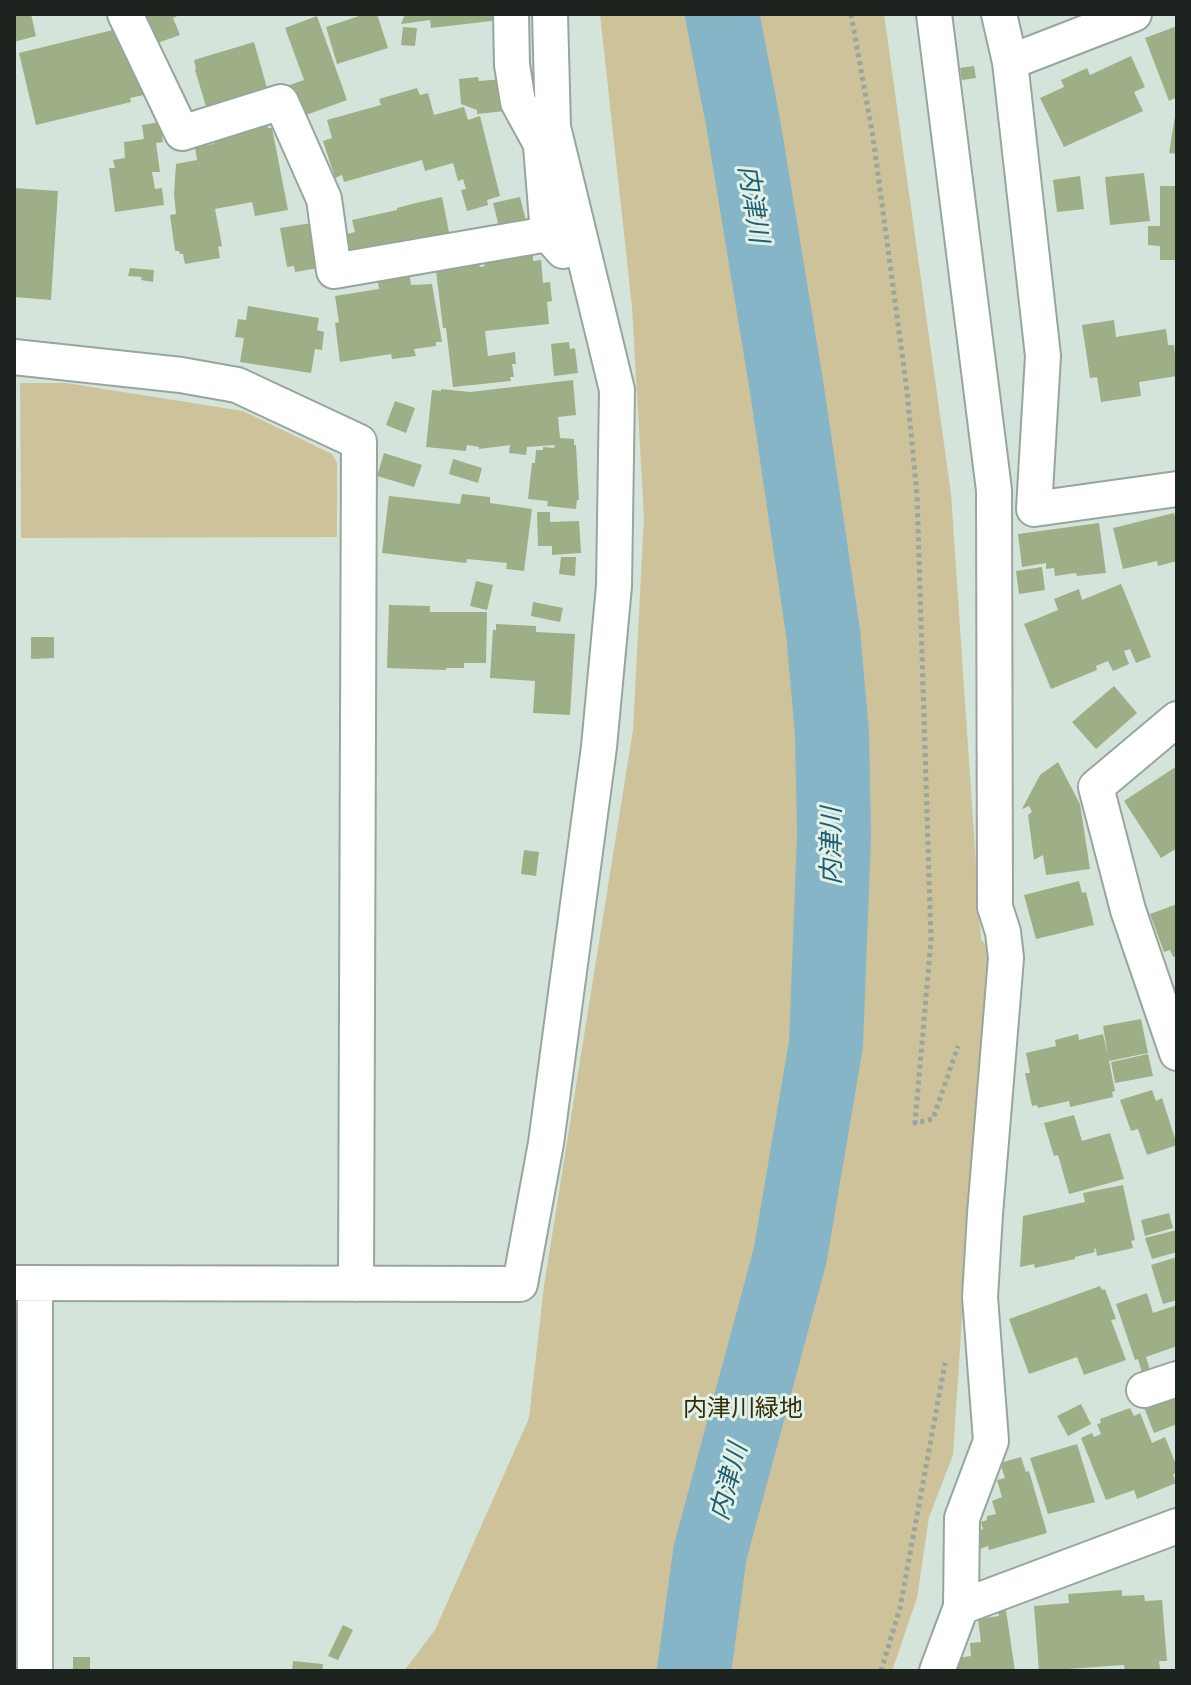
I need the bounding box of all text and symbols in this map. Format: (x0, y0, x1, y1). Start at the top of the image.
water label: 内津川 (731, 163, 775, 245)
water label: 内津川 (816, 807, 848, 885)
park label: 内津川緑地 (683, 1395, 803, 1423)
water label: 内津川 (704, 1440, 754, 1524)

